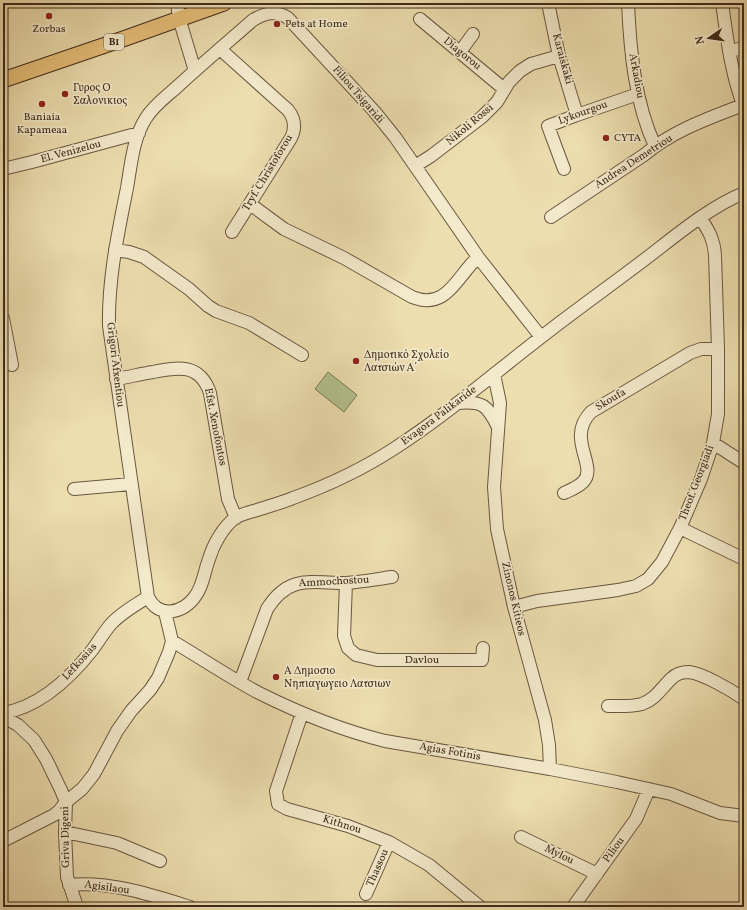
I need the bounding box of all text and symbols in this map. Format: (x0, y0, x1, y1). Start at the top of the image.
marker: Zorbas (44, 11, 54, 21)
place label: Pets at Home (285, 17, 348, 32)
north arrow (689, 18, 729, 58)
marker: Pets at Home (272, 19, 282, 29)
place label: Zorbas (32, 22, 66, 37)
street label: Karaiskaki (548, 32, 576, 86)
road number: B1 (104, 34, 124, 50)
street label: Diagorou (440, 34, 484, 74)
text: N (693, 34, 709, 45)
street label: Arkadiou (625, 52, 647, 100)
street label: Filiou Tsigaridi (329, 63, 387, 127)
place label: Γυρος Ο Σαλονικιος (73, 81, 127, 109)
marker: Γυρος Ο Σαλονικιος (60, 89, 70, 99)
street label: Lykourgou (556, 97, 610, 129)
marker: Baniaia Kapameaa (37, 99, 47, 109)
street label: Nikoli Rossi (443, 101, 497, 149)
place label: Baniaia Kapameaa (17, 110, 68, 138)
street label: Andrea Demetriou (592, 131, 676, 193)
place label: CYTA (614, 131, 642, 146)
street label: Tryf. Christoforou (239, 132, 297, 214)
marker: CYTA (601, 133, 611, 143)
street label: El. Venizelou (39, 137, 103, 167)
street label: Grigori Afxentiou (102, 322, 128, 408)
place label: Δημοτικό Σχολείο Λατσιών Α΄ (364, 348, 449, 376)
marker: Δημοτικό Σχολείο Λατσιών Α΄ (351, 356, 361, 366)
street label: Evagora Palikaride (398, 383, 480, 449)
street label: Skoufa (593, 385, 630, 415)
street label: Efst. Xenofontos (200, 387, 230, 467)
street label: Theof. Georgiadi (676, 443, 718, 523)
street label: Zinonos Kitieos (497, 560, 529, 638)
street label: Ammochostou (298, 573, 370, 591)
street label: Lefkosias (59, 640, 101, 684)
street label: Davlou (405, 653, 439, 668)
place label: Α Δημοσιο Νηπιαγωγειο Λατσιων (284, 664, 391, 692)
marker: Α Δημοσιο Νηπιαγωγειο Λατσιων (271, 672, 281, 682)
street label: Agias Fotinis (418, 739, 482, 765)
street label: Griva Digeni (58, 806, 74, 868)
street label: Kithnou (321, 812, 363, 838)
street label: Piliou (600, 834, 628, 866)
street label: Mylou (542, 841, 576, 869)
street label: Thassou (363, 847, 393, 889)
street label: Agisilaou (83, 877, 131, 899)

